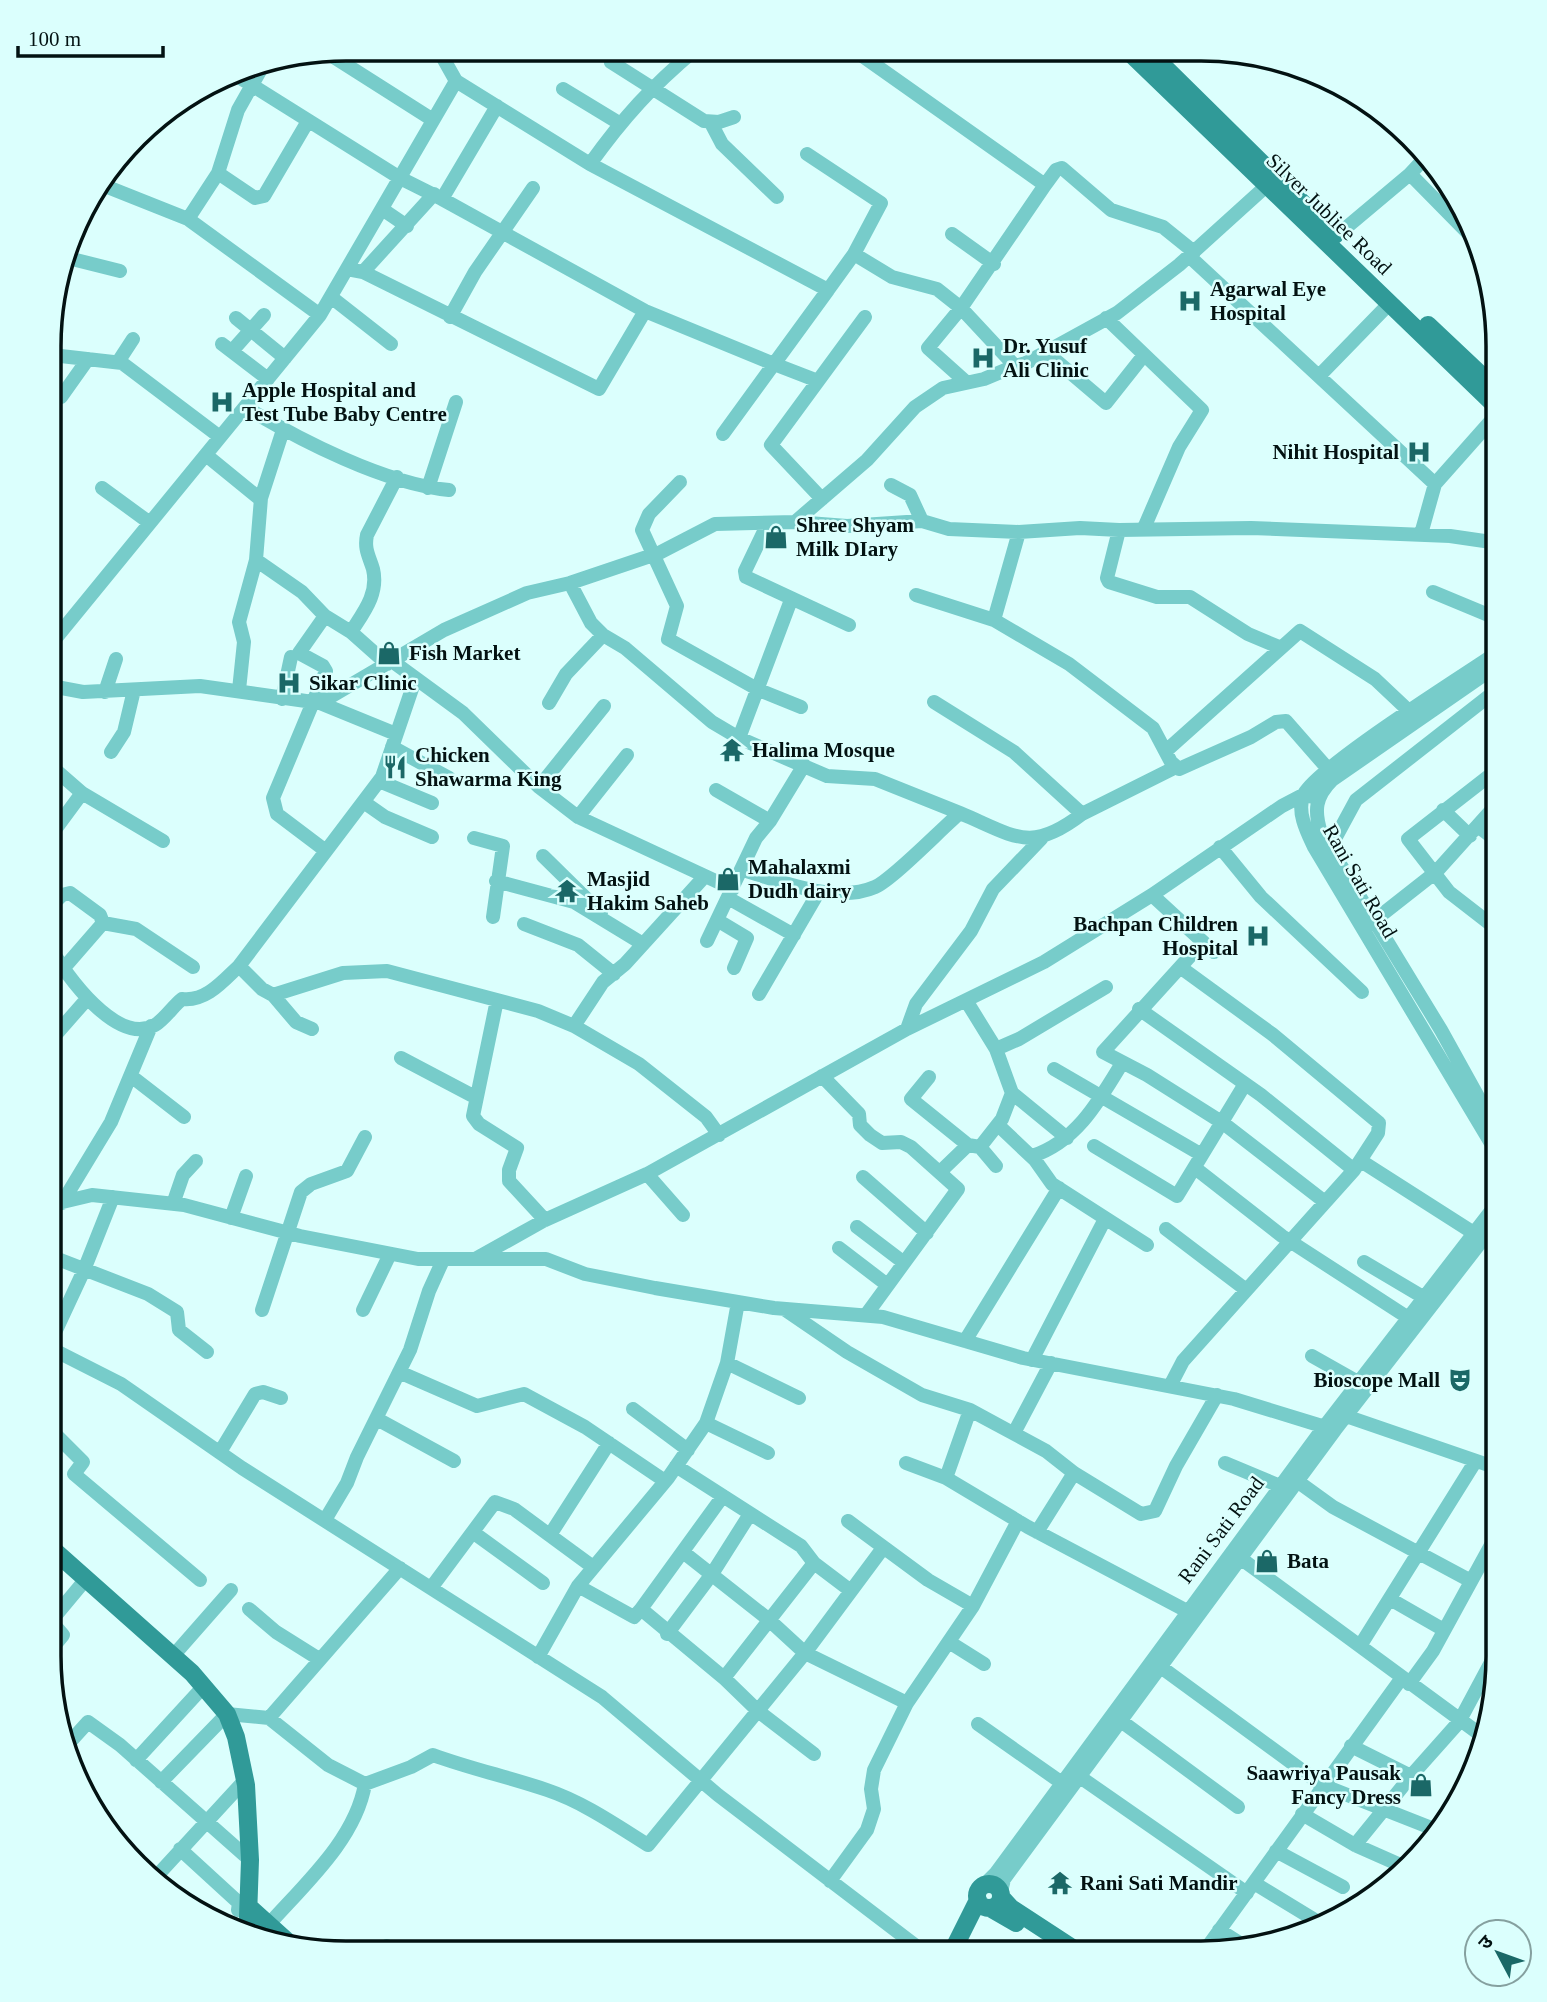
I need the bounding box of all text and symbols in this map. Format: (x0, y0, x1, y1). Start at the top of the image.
scale bar (18, 14, 163, 58)
text: 100 m (28, 27, 81, 51)
street label: Silver Jubliee Road (1262, 148, 1397, 280)
place label: Agarwal Eye Hospital (1210, 277, 1326, 325)
hospital icon: Agarwal Eye Hospital (1176, 287, 1204, 315)
place label: Dr. Yusuf Ali Clinic (1003, 334, 1089, 382)
hospital icon: Dr. Yusuf Ali Clinic (969, 344, 997, 372)
place label: Apple Hospital and Test Tube Baby Centre (242, 378, 447, 426)
hospital icon: Apple Hospital and Test Tube Baby Centre (208, 388, 236, 416)
hospital icon: Nihit Hospital (1405, 438, 1433, 466)
place label: Nihit Hospital (1272, 440, 1399, 464)
place label: Shree Shyam Milk DIary (796, 513, 915, 561)
shop icon: Shree Shyam Milk DIary (762, 523, 790, 551)
shop icon: Fish Market (375, 639, 403, 667)
place label: Fish Market (409, 641, 520, 665)
hospital icon: Sikar Clinic (275, 669, 303, 697)
place label: Sikar Clinic (309, 671, 417, 695)
temple icon: Halima Mosque (718, 736, 746, 764)
place label: Halima Mosque (752, 738, 895, 762)
place label: Chicken Shawarma King (415, 743, 562, 791)
restaurant icon: Chicken Shawarma King (381, 753, 409, 781)
street label: Rani Sati Road (1318, 820, 1402, 942)
place label: Mahalaxmi Dudh dairy (748, 855, 852, 903)
shop icon: Mahalaxmi Dudh dairy (714, 865, 742, 893)
place label: Masjid Hakim Saheb (587, 867, 709, 915)
temple icon: Masjid Hakim Saheb (553, 877, 581, 905)
place label: Bachpan Children Hospital (1073, 912, 1238, 960)
hospital icon: Bachpan Children Hospital (1244, 922, 1272, 950)
theatre icon: Bioscope Mall (1446, 1366, 1474, 1394)
place label: Bioscope Mall (1313, 1368, 1440, 1392)
street label: Rani Sati Road (1173, 1472, 1269, 1588)
shop icon: Bata (1253, 1547, 1281, 1575)
place label: Bata (1287, 1549, 1330, 1573)
place label: Saawriya Pausak Fancy Dress (1246, 1761, 1401, 1809)
shop icon: Saawriya Pausak Fancy Dress (1407, 1771, 1435, 1799)
temple icon: Rani Sati Mandir (1046, 1869, 1074, 1897)
place label: Rani Sati Mandir (1080, 1871, 1238, 1895)
north arrow (1463, 1918, 1533, 1988)
text: उ (1474, 1930, 1498, 1953)

